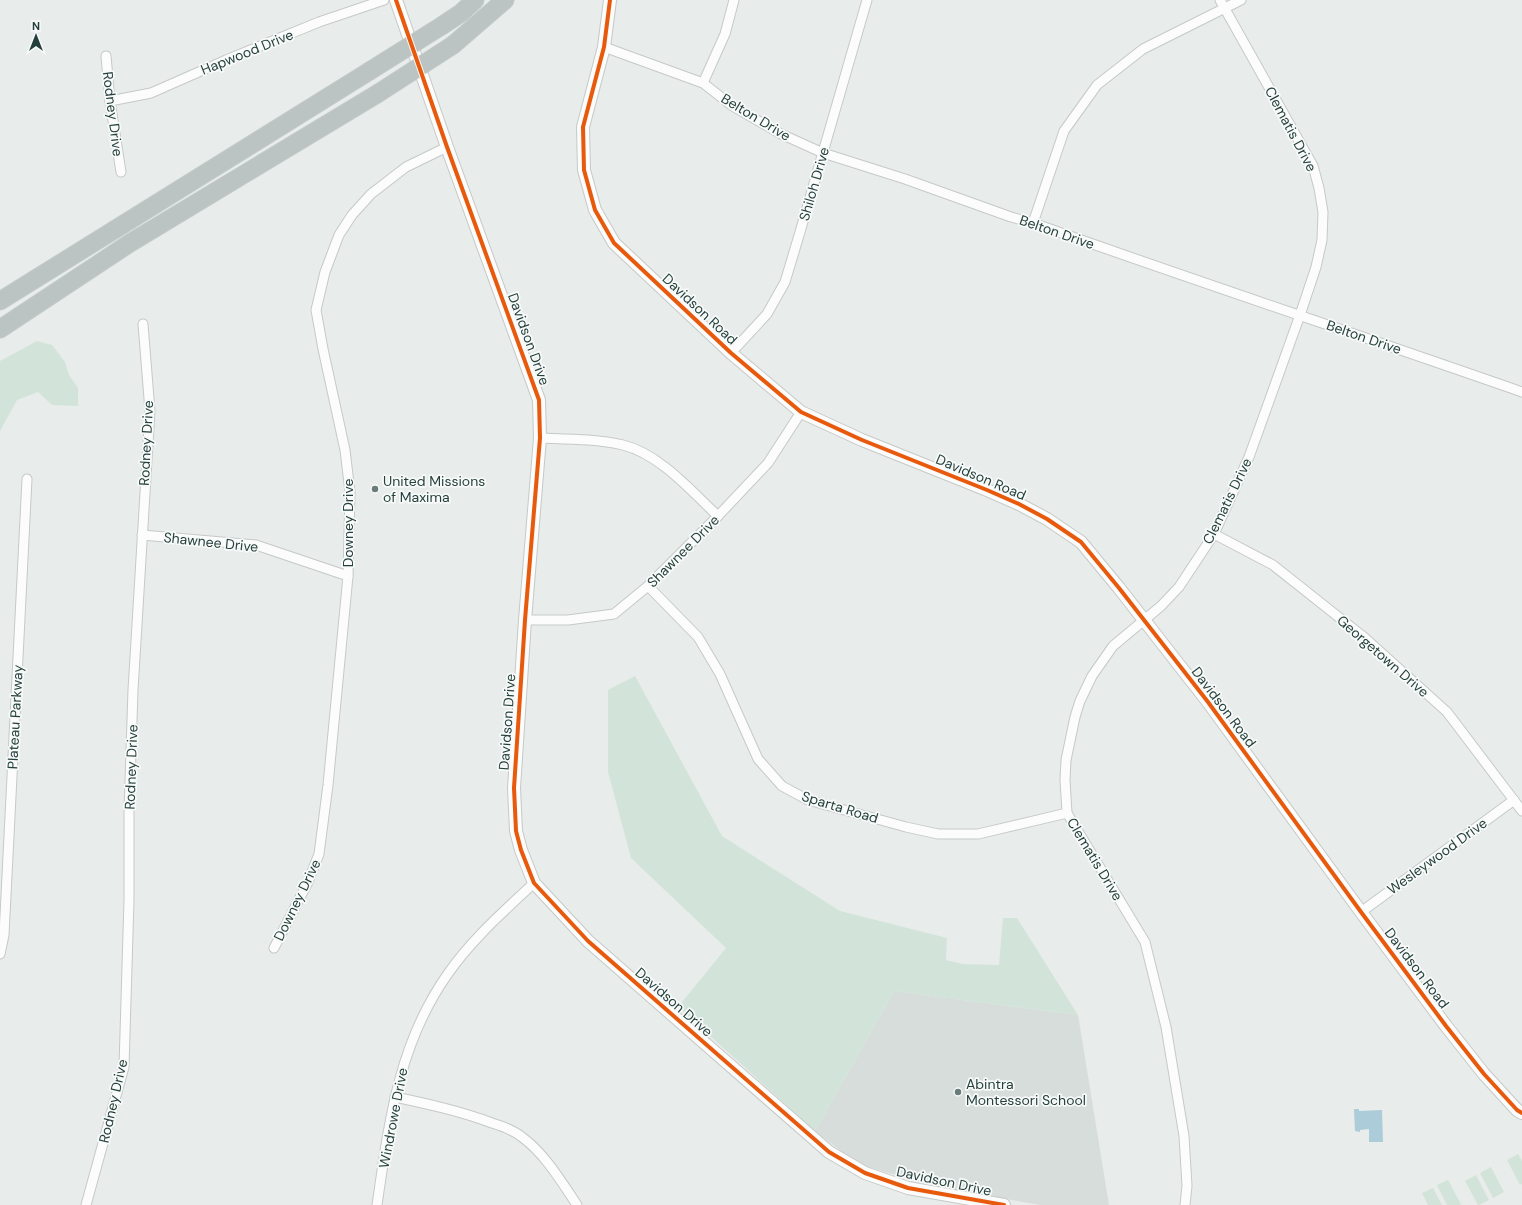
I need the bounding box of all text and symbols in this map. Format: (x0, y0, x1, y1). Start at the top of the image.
north arrow (16, 16, 56, 56)
text: N (32, 19, 40, 33)
street label: Hapwood Drive (198, 25, 296, 79)
street label: Rodney Drive (99, 71, 127, 157)
street label: Clematis Drive (1261, 83, 1321, 175)
street label: Belton Drive (718, 89, 794, 145)
street label: Shiloh Drive (795, 145, 833, 223)
street label: Belton Drive (1017, 211, 1097, 253)
street label: Davidson Road (659, 270, 741, 348)
street label: Davidson Drive (504, 290, 554, 388)
street label: Belton Drive (1324, 316, 1404, 358)
street label: Rodney Drive (135, 400, 157, 486)
street label: Davidson Road (933, 450, 1029, 504)
street label: Clematis Drive (1198, 455, 1256, 547)
place label: United Missions of Maxima (383, 472, 485, 506)
street label: Downey Drive (339, 479, 357, 567)
marker: United Missions of Maxima (370, 484, 380, 494)
street label: Shawnee Drive (643, 511, 723, 591)
street label: Shawnee Drive (163, 528, 259, 556)
street label: Georgetown Drive (1333, 611, 1433, 701)
street label: Davidson Road (1188, 663, 1260, 751)
street label: Plateau Parkway (3, 664, 27, 770)
street label: Davidson Drive (495, 673, 519, 771)
street label: Rodney Drive (121, 724, 141, 810)
street label: Sparta Road (800, 787, 880, 827)
street label: Clematis Drive (1063, 814, 1127, 904)
street label: Wesleywood Drive (1384, 814, 1490, 898)
street label: Downey Drive (269, 856, 325, 944)
street label: Davidson Road (1381, 924, 1453, 1012)
street label: Davidson Drive (632, 963, 716, 1041)
street label: Rodney Drive (95, 1057, 131, 1145)
street label: Windrowe Drive (374, 1066, 412, 1170)
place label: Abintra Montessori School (966, 1075, 1086, 1109)
marker: Abintra Montessori School (953, 1087, 963, 1097)
street label: Davidson Drive (895, 1162, 993, 1200)

